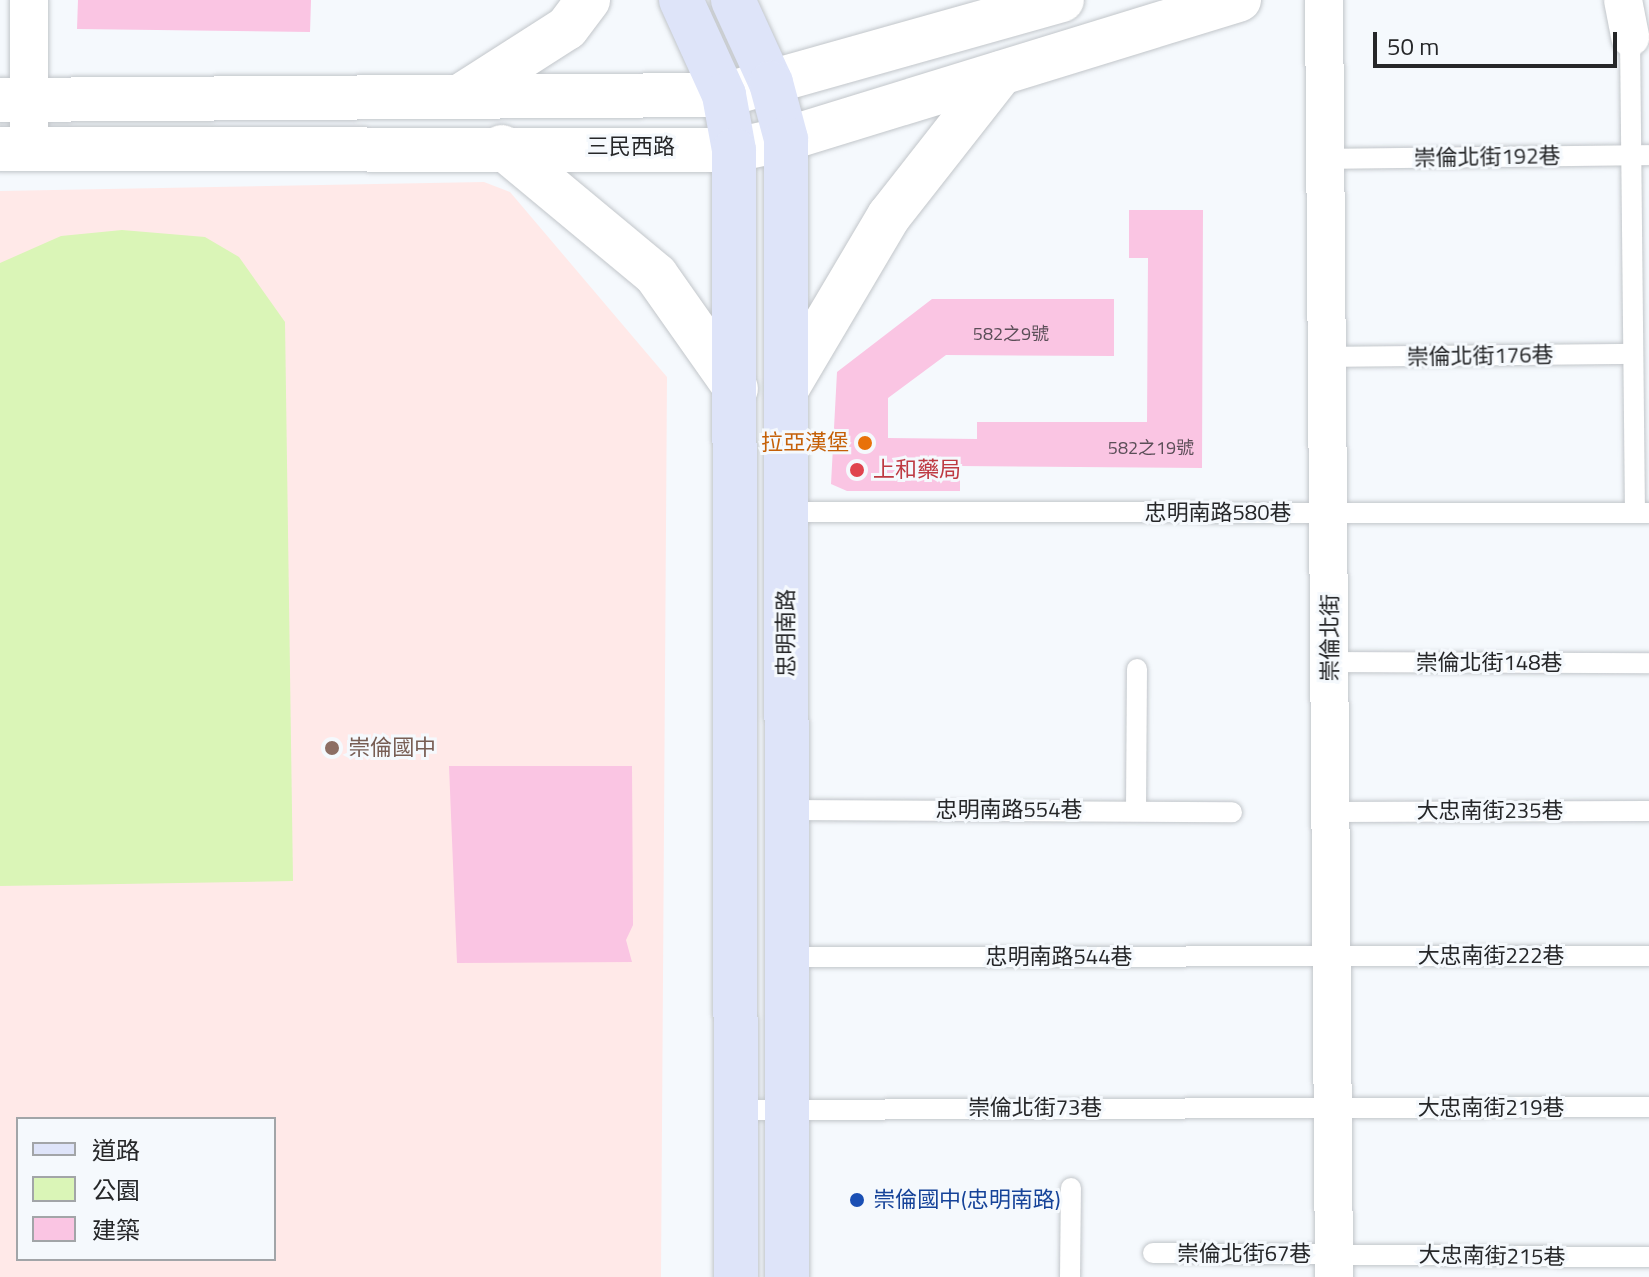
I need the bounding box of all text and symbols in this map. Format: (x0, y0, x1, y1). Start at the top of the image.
scale bar (1377, 16, 1621, 66)
text: 50 m (1387, 28, 1439, 64)
street label: 三民西路 (587, 134, 675, 160)
street label: 崇倫北街192巷 (1413, 143, 1561, 171)
house number: 582之9號 (973, 323, 1049, 345)
street label: 崇倫北街176巷 (1406, 342, 1554, 370)
place label: 拉亞漢堡 (761, 430, 849, 456)
marker: 拉亞漢堡 (856, 434, 874, 452)
house number: 582之19號 (1108, 437, 1194, 459)
place label: 上和藥局 (873, 457, 961, 483)
marker: 上和藥局 (848, 461, 866, 479)
street label: 忠明南路580巷 (1145, 500, 1291, 526)
street label: 忠明南路 (773, 589, 799, 677)
street label: 崇倫北街 (1317, 594, 1343, 682)
street label: 崇倫北街148巷 (1416, 650, 1562, 676)
place label: 崇倫國中 (348, 735, 436, 761)
marker: 崇倫國中 (323, 739, 341, 757)
street label: 忠明南路554巷 (936, 797, 1082, 823)
street label: 大忠南街235巷 (1417, 798, 1563, 824)
street label: 大忠南街222巷 (1418, 943, 1564, 969)
street label: 忠明南路544巷 (986, 944, 1132, 970)
street label: 崇倫北街73巷 (968, 1095, 1102, 1121)
street label: 大忠南街219巷 (1418, 1095, 1564, 1121)
legend (16, 1117, 276, 1261)
text: 道路 (92, 1132, 140, 1168)
text: 公園 (92, 1172, 140, 1208)
place label: 崇倫國中(忠明南路) (873, 1187, 1061, 1213)
marker: 崇倫國中(忠明南路) (848, 1191, 866, 1209)
text: 建築 (92, 1212, 140, 1248)
street label: 崇倫北街67巷 (1177, 1241, 1311, 1267)
street label: 大忠南街215巷 (1418, 1242, 1566, 1270)

